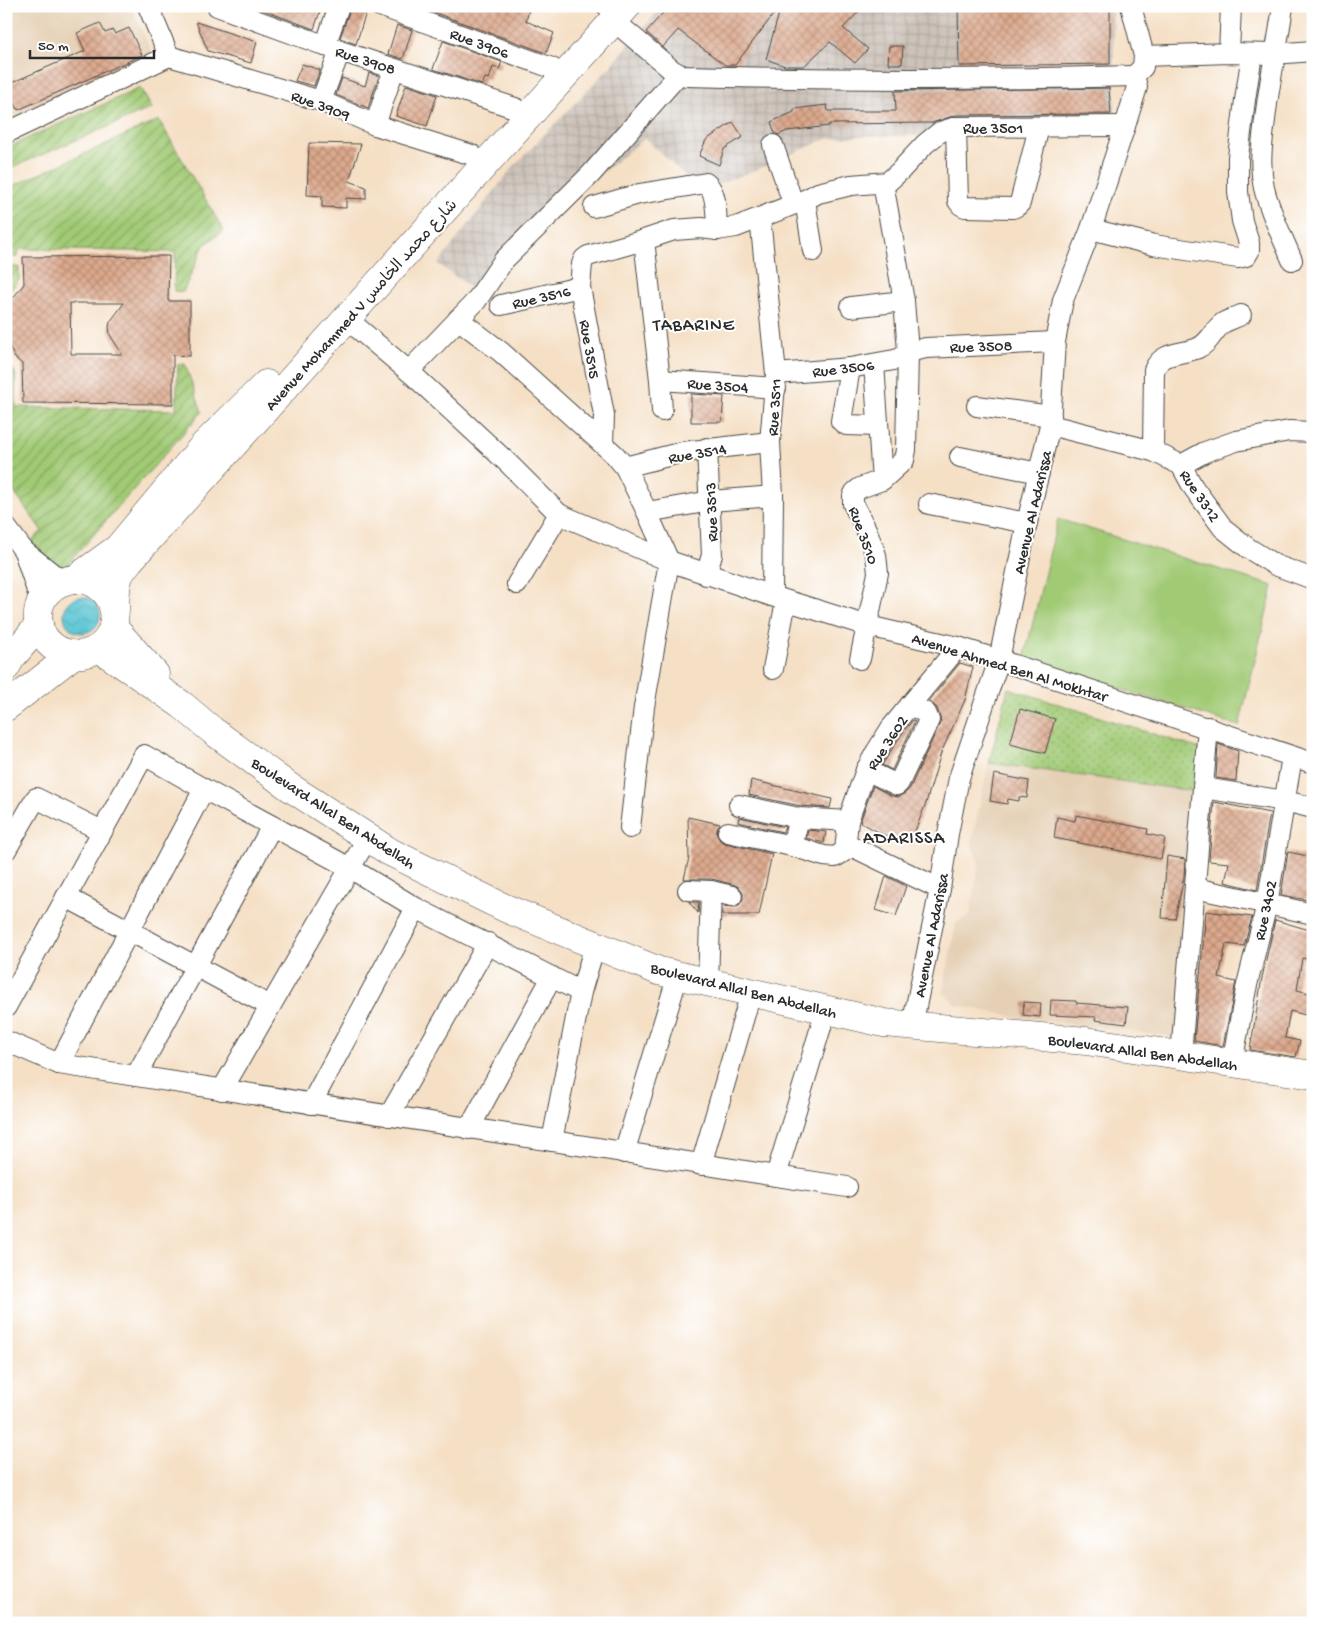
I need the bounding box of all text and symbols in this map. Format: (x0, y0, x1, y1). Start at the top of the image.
street label: Rue 3906 (447, 26, 512, 65)
scale bar (30, 28, 154, 60)
text: 50 m (38, 38, 69, 56)
street label: Rue 3908 (332, 44, 398, 81)
street label: Rue 3909 (288, 88, 352, 127)
street label: Rue 3501 (963, 121, 1023, 140)
street label: Avenue Mohammed V شارع محمد الخامس (263, 197, 463, 416)
street label: Rue 3516 (511, 283, 574, 315)
district label: TABARINE (652, 316, 735, 337)
street label: Rue 3515 (573, 319, 602, 381)
street label: Rue 3508 (950, 338, 1013, 359)
street label: Rue 3506 (812, 357, 876, 384)
street label: Rue 3504 (687, 376, 749, 399)
street label: Rue 3511 (765, 378, 788, 437)
street label: Rue 3514 (667, 441, 729, 470)
street label: Avenue Al Adarissa (1011, 448, 1058, 576)
street label: Rue 3312 (1174, 467, 1223, 527)
street label: Rue 3513 (703, 482, 724, 542)
street label: Rue 3510 (842, 505, 881, 568)
street label: Avenue Ahmed Ben Al Mokhtar (909, 631, 1110, 709)
street label: Rue 3602 (864, 713, 914, 775)
street label: Boulevard Allal Ben Abdellah (246, 754, 418, 875)
district label: ADARISSA (863, 829, 945, 850)
street label: Avenue Al Adarissa (912, 871, 955, 999)
street label: Rue 3402 (1252, 879, 1283, 942)
street label: Boulevard Allal Ben Abdellah (647, 960, 839, 1025)
street label: Boulevard Allal Ben Abdellah (1046, 1032, 1239, 1077)

